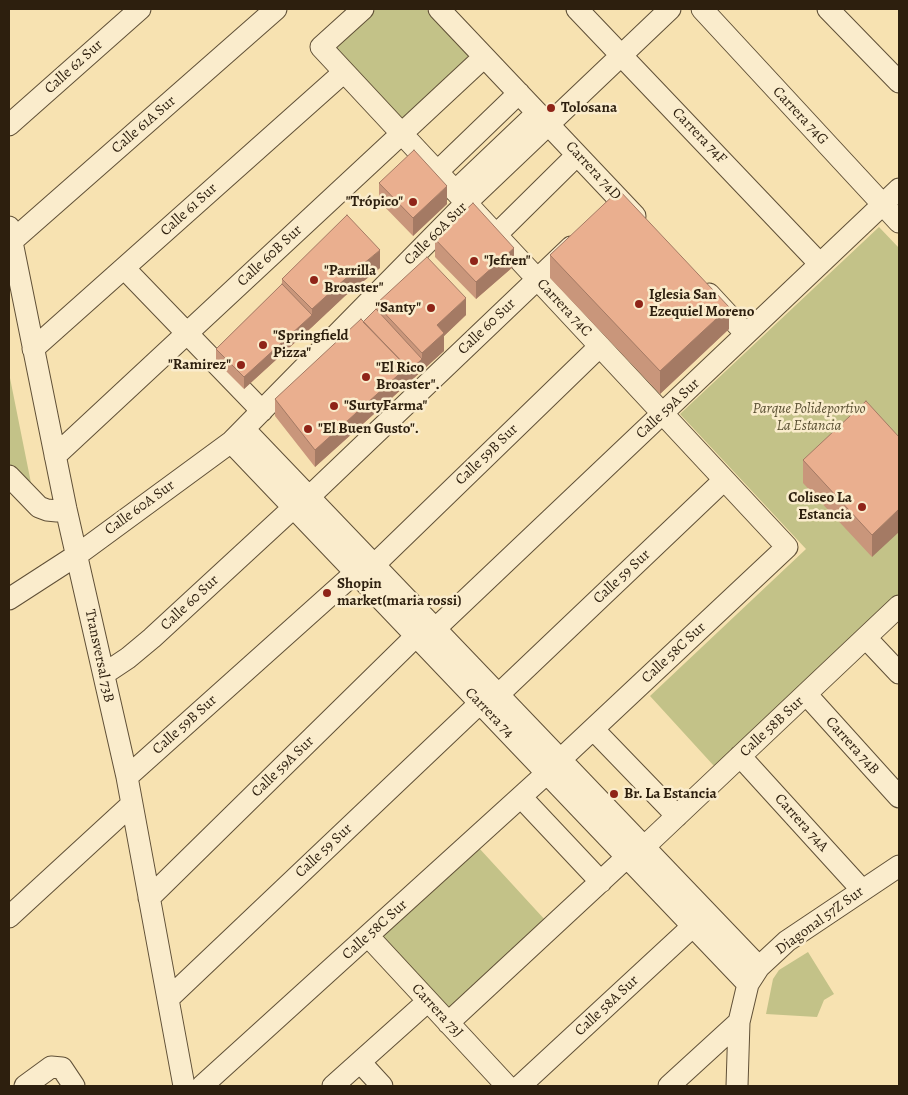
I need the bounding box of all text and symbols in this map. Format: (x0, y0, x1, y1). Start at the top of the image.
street label: Calle 62 Sur (41, 36, 107, 98)
street label: Carrera 74G (768, 83, 832, 149)
street label: Calle 61A Sur (108, 92, 180, 158)
place label: Tolosana (561, 99, 617, 117)
marker: Tolosana (545, 102, 557, 114)
street label: Carrera 74F (668, 104, 730, 168)
street label: Carrera 74D (561, 138, 625, 204)
street label: Calle 61 Sur (157, 180, 221, 240)
place label: "Trópico" (346, 193, 403, 211)
marker: "Trópico" (407, 196, 419, 208)
street label: Calle 60A Sur (401, 199, 471, 269)
street label: Calle 60B Sur (234, 221, 306, 291)
place label: "Jefren" (484, 252, 531, 270)
marker: "Jefren" (468, 255, 480, 267)
place label: "Parrilla Broaster" (324, 262, 383, 297)
marker: "Parrilla Broaster" (308, 274, 320, 286)
street label: Carrera 74C (533, 275, 595, 341)
place label: Iglesia San Ezequiel Moreno (649, 286, 754, 321)
street label: Calle 60 Sur (454, 295, 520, 359)
marker: Iglesia San Ezequiel Moreno (633, 298, 645, 310)
place label: "Santy" (375, 299, 421, 317)
marker: "Santy" (425, 302, 437, 314)
place label: "Springfield Pizza" (273, 327, 349, 362)
marker: "Springfield Pizza" (257, 339, 269, 351)
place label: "Ramirez" (168, 356, 231, 374)
marker: "Ramirez" (235, 359, 247, 371)
place label: "El Rico Broaster". (376, 359, 440, 394)
marker: "El Rico Broaster". (360, 371, 372, 383)
street label: Calle 59A Sur (633, 375, 703, 443)
place label: "SurtyFarma" (344, 397, 427, 415)
marker: "SurtyFarma" (328, 400, 340, 412)
park label: Parque Polideportivo La Estancia (752, 400, 866, 435)
place label: "El Buen Gusto". (318, 420, 419, 438)
street label: Calle 59B Sur (452, 421, 522, 489)
marker: "El Buen Gusto". (302, 423, 314, 435)
street label: Calle 60A Sur (102, 477, 178, 539)
place label: Coliseo La Estancia (788, 489, 852, 524)
marker: Coliseo La Estancia (856, 501, 868, 513)
street label: Calle 59 Sur (590, 546, 654, 608)
street label: Calle 60 Sur (157, 571, 223, 635)
place label: Shopin market(maria rossi) (337, 575, 462, 610)
marker: Shopin market(maria rossi) (321, 587, 333, 599)
street label: Transversal 73B (80, 608, 118, 704)
street label: Calle 58C Sur (638, 619, 710, 687)
street label: Carrera 74 (461, 684, 517, 742)
street label: Calle 59B Sur (149, 691, 221, 759)
street label: Calle 58B Sur (736, 693, 808, 761)
street label: Carrera 74B (821, 713, 883, 779)
street label: Calle 59A Sur (248, 733, 318, 801)
place label: Br. La Estancia (624, 785, 717, 803)
marker: Br. La Estancia (608, 788, 620, 800)
street label: Carrera 74A (770, 790, 832, 856)
street label: Calle 59 Sur (292, 820, 356, 882)
street label: Diagonal 57Z Sur (772, 883, 868, 959)
street label: Calle 58C Sur (339, 896, 411, 964)
street label: Calle 58A Sur (571, 972, 643, 1040)
street label: Carrera 73J (407, 980, 467, 1042)

